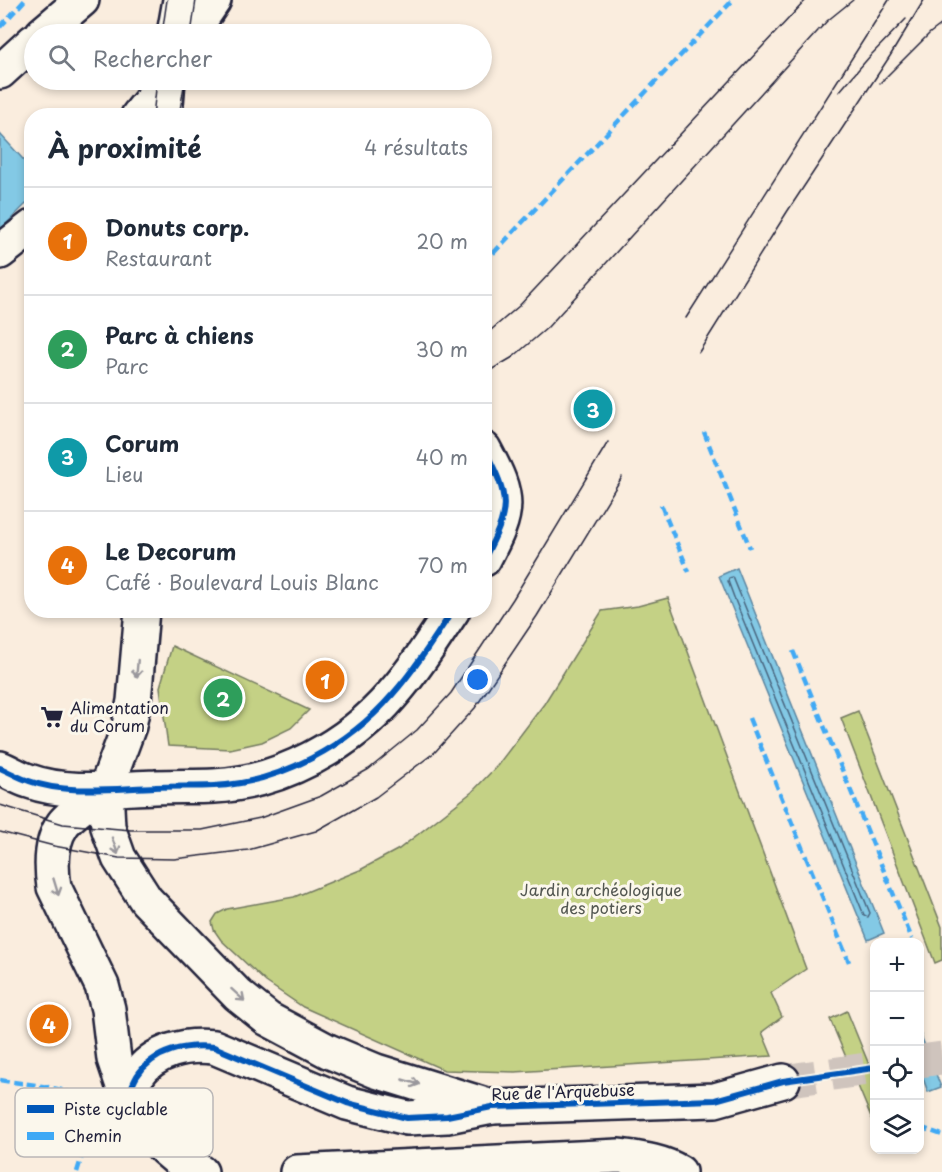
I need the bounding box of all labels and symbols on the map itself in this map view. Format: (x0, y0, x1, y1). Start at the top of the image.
pin: 3 (574, 386, 612, 432)
one-way arrow (131, 658, 142, 678)
pin: 1 (306, 658, 344, 702)
your location (463, 665, 492, 694)
pin: 2 (204, 676, 242, 720)
place label: Alimentation du Corum (70, 695, 169, 737)
supermarket icon: Alimentation du Corum (39, 704, 65, 730)
one-way arrow (110, 836, 121, 854)
one-way arrow (51, 877, 62, 896)
park label: Jardin archéologique des potiers (520, 877, 682, 919)
one-way arrow (230, 988, 245, 1002)
pin: 4 (29, 1002, 68, 1046)
one-way arrow (401, 1076, 420, 1088)
street label: Rue de l'Arquebuse (491, 1076, 635, 1105)
legend (15, 1088, 213, 1157)
text: Piste cyclable (64, 1096, 168, 1120)
text: Chemin (64, 1123, 122, 1147)

